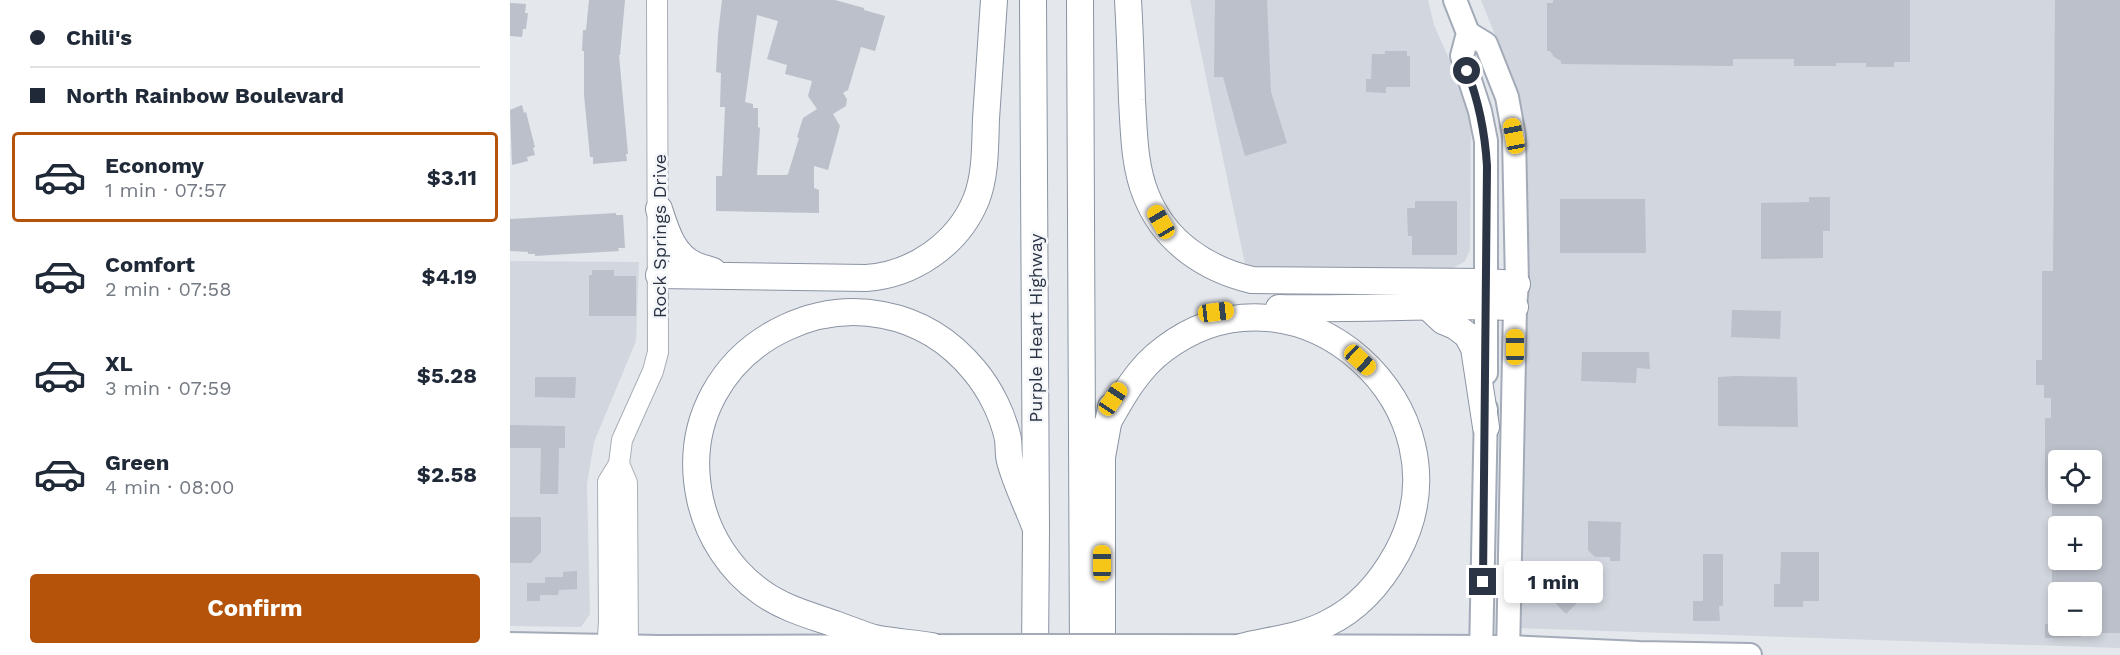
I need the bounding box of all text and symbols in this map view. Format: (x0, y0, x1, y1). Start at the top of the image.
text: Chili's (66, 25, 132, 50)
route start (1453, 57, 1480, 84)
text: North Rainbow Boulevard (66, 83, 344, 108)
car (1502, 117, 1526, 155)
icon: car (33, 150, 87, 204)
text: Economy (105, 153, 204, 178)
street label: Rock Springs Drive (649, 154, 670, 318)
text: $3.11 (427, 165, 477, 190)
text: 1 min · 07:57 (105, 178, 227, 202)
car (1144, 202, 1178, 242)
street label: Purple Heart Highway (1025, 233, 1046, 423)
icon: car (33, 249, 87, 303)
text: Comfort (105, 252, 195, 277)
text: $4.19 (422, 264, 477, 289)
text: 2 min · 07:58 (105, 277, 232, 301)
car (1197, 301, 1235, 323)
car (1506, 329, 1524, 365)
car (1341, 341, 1379, 379)
icon: car (33, 348, 87, 402)
text: XL (105, 351, 133, 376)
text: $5.28 (417, 363, 477, 388)
text: 3 min · 07:59 (105, 376, 232, 400)
car (1095, 379, 1131, 419)
icon: car (33, 447, 87, 501)
text: Green (105, 450, 169, 475)
map controls (2048, 450, 2102, 636)
button: locate (2048, 450, 2102, 504)
text: $2.58 (417, 462, 477, 487)
text: 4 min · 08:00 (105, 475, 235, 499)
button: + (2048, 516, 2102, 570)
car (1093, 545, 1111, 581)
callout: 1 min (1504, 561, 1603, 603)
route end (1469, 568, 1496, 595)
text: 1 min (1528, 570, 1579, 594)
button: Confirm (30, 574, 480, 643)
button: − (2048, 582, 2102, 636)

